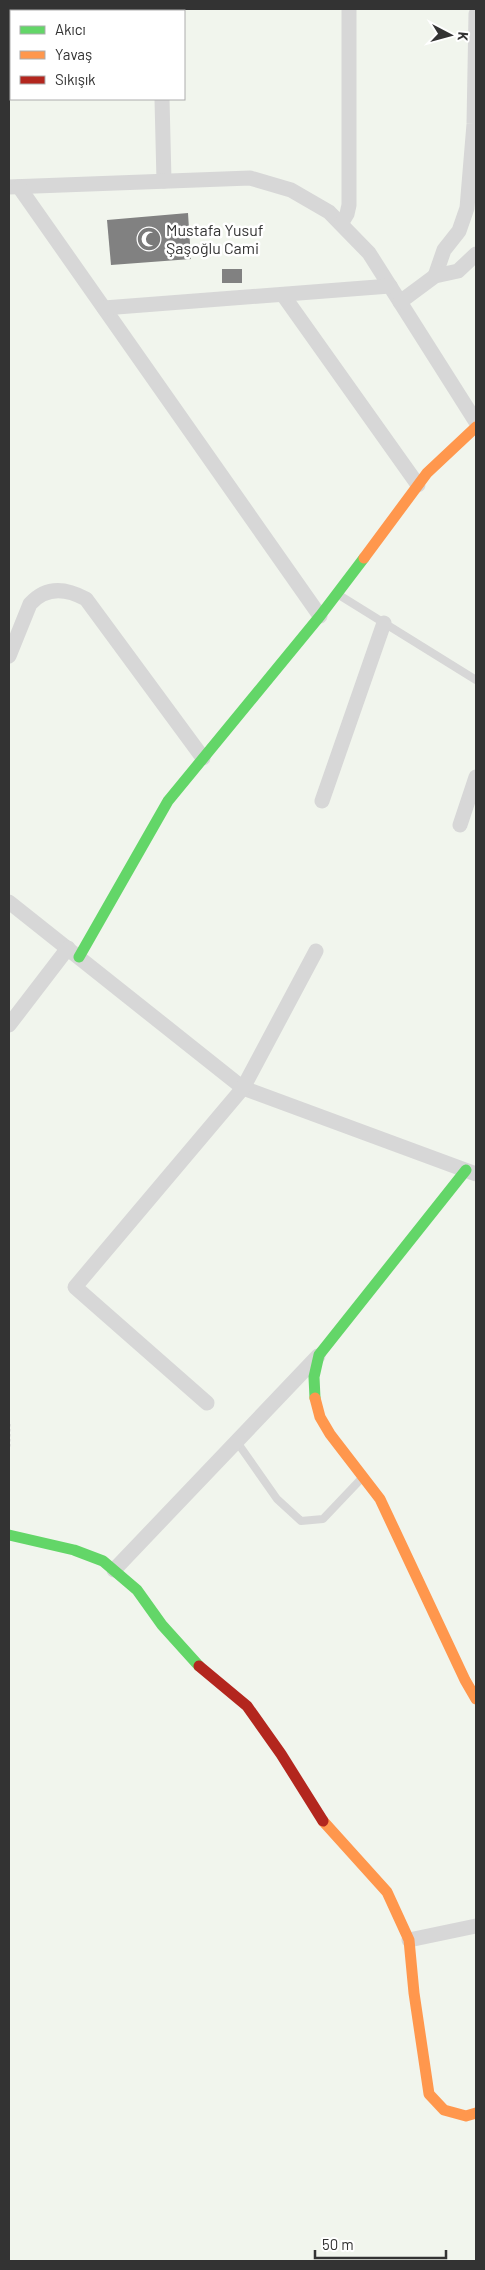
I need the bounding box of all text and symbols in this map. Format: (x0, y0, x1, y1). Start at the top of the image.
legend (10, 10, 185, 100)
north arrow (425, 10, 475, 60)
text: Akıcı (55, 20, 86, 38)
text: K (454, 31, 472, 42)
text: Yavaş (55, 45, 92, 63)
text: Sıkışık (55, 70, 96, 88)
place label: Mustafa Yusuf Şaşoğlu Cami (166, 220, 264, 257)
mosque icon: Mustafa Yusuf Şaşoğlu Cami (136, 226, 162, 252)
scale bar (315, 2228, 446, 2260)
text: 50 m (322, 2235, 354, 2253)

